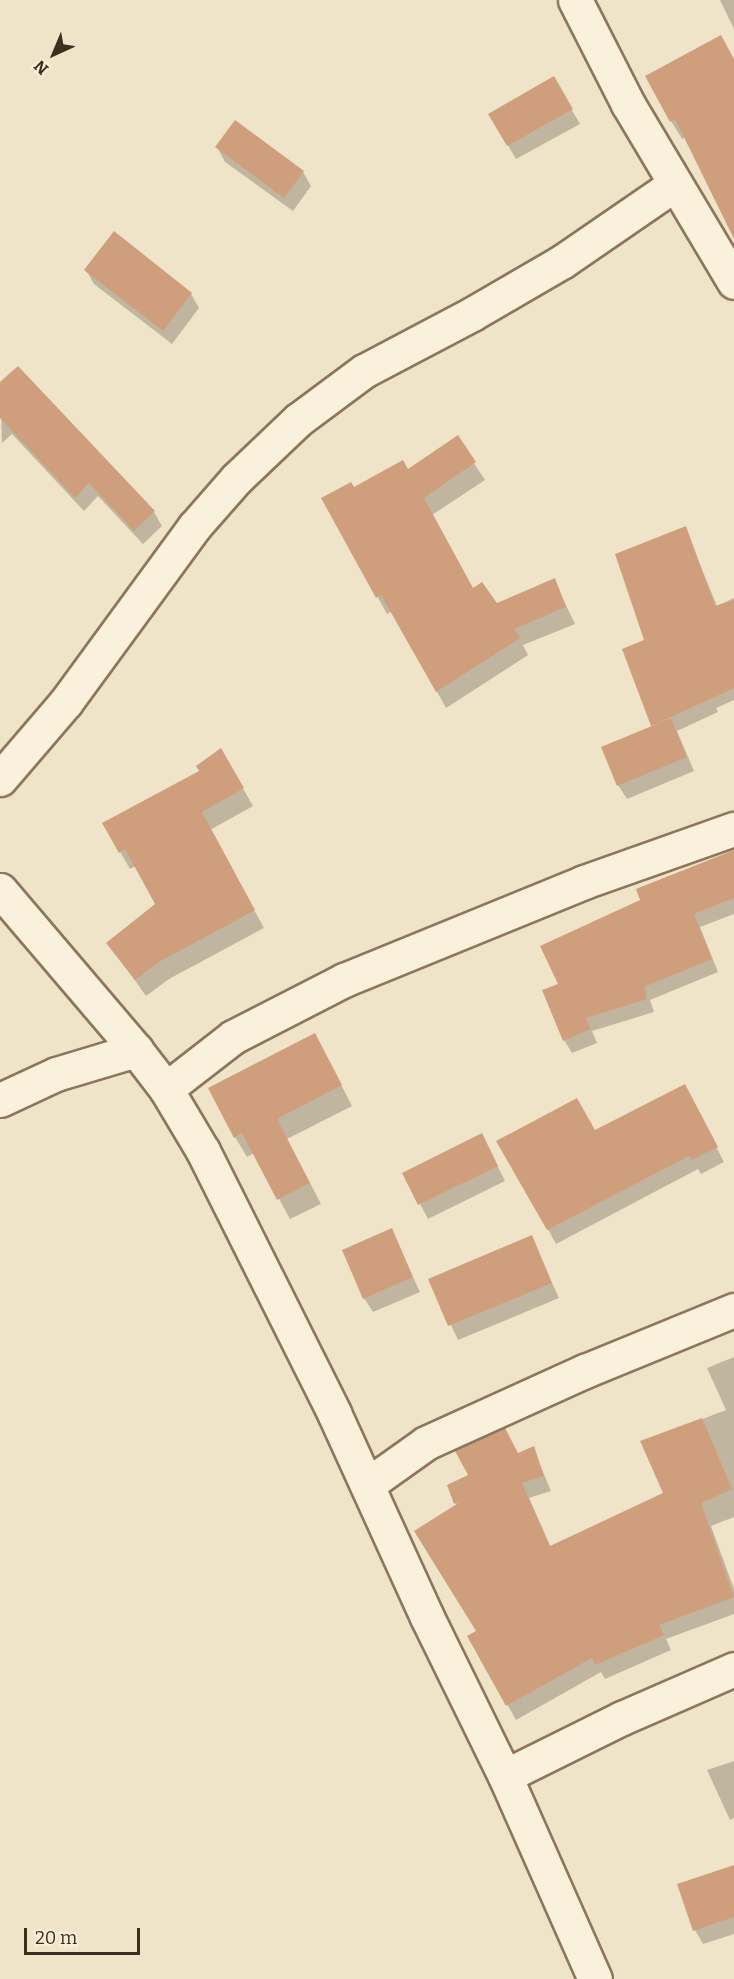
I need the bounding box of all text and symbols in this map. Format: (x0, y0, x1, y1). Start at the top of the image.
north arrow (24, 24, 84, 84)
text: N (30, 56, 52, 78)
scale bar (27, 1916, 142, 1954)
text: 20 m (35, 1927, 77, 1949)

